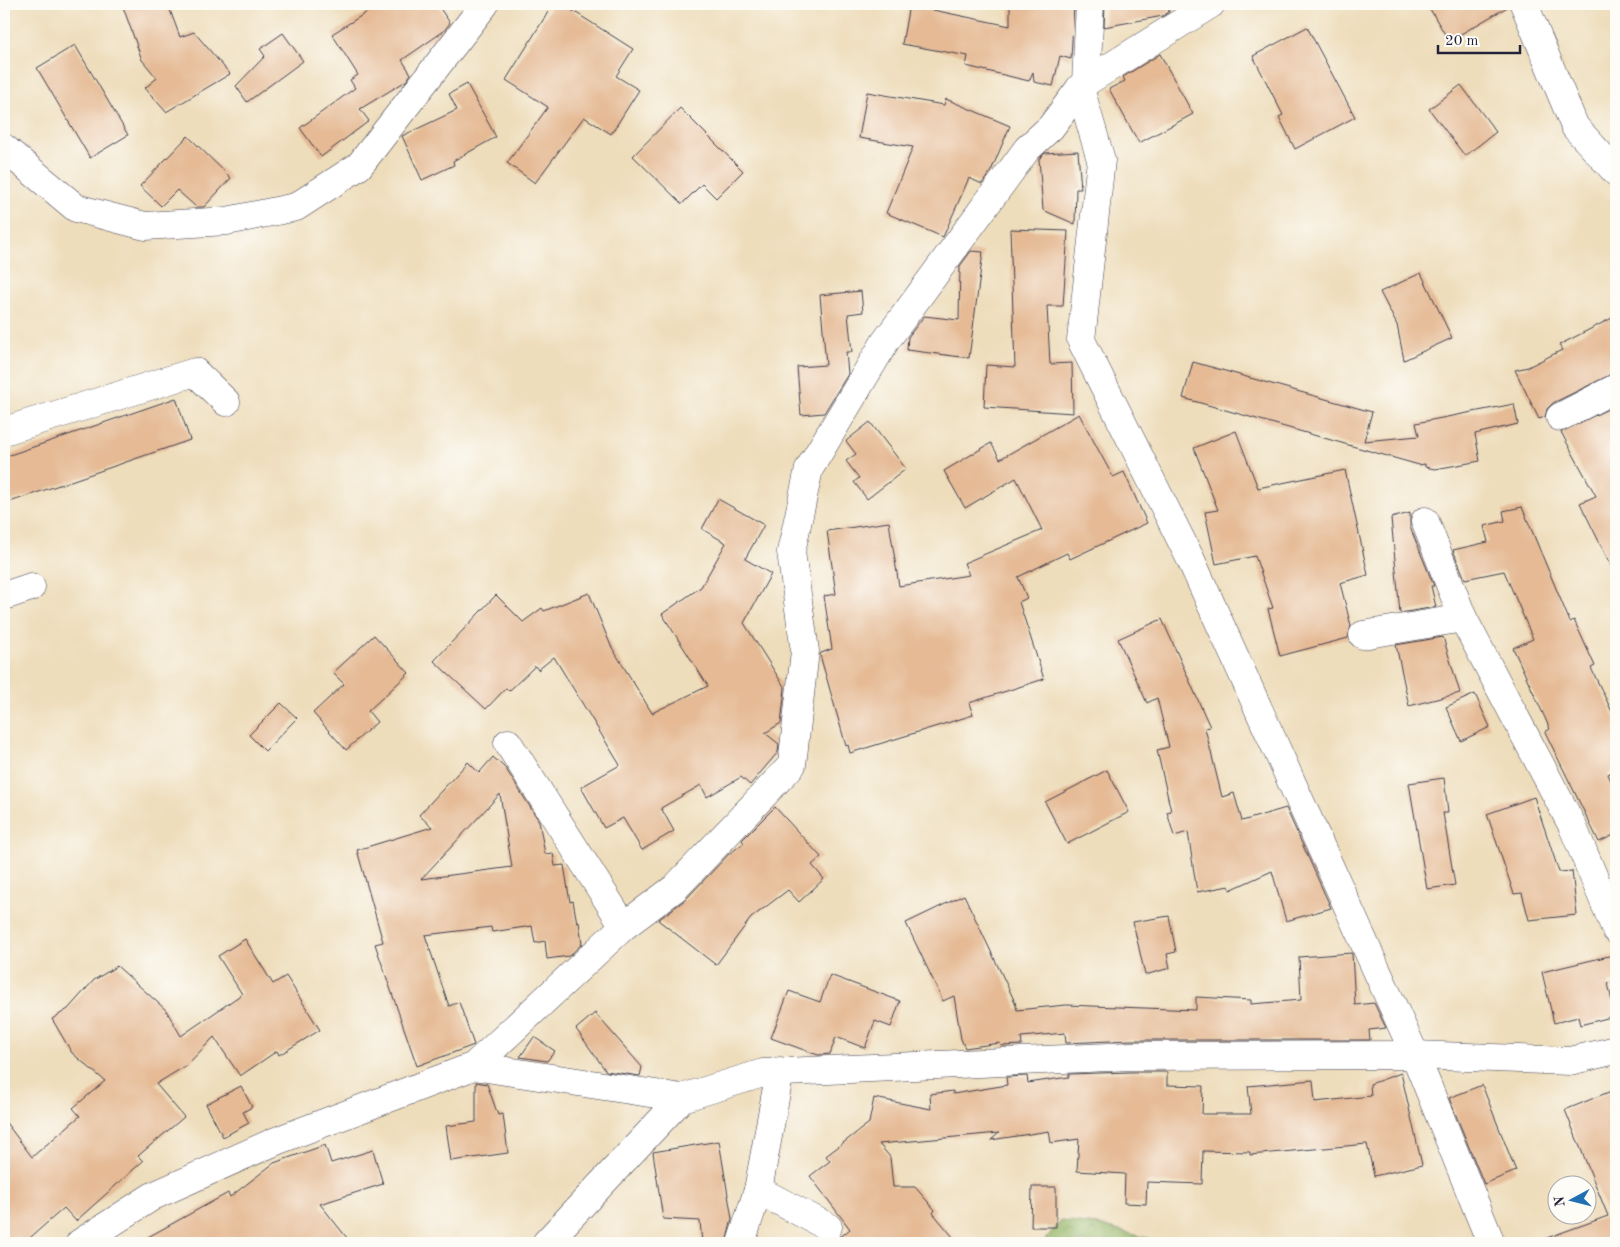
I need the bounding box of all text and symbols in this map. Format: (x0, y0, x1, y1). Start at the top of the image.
scale bar (1438, 22, 1520, 54)
text: 20 m (1445, 34, 1479, 49)
north arrow (1548, 1174, 1598, 1224)
text: N (1552, 1195, 1568, 1208)

